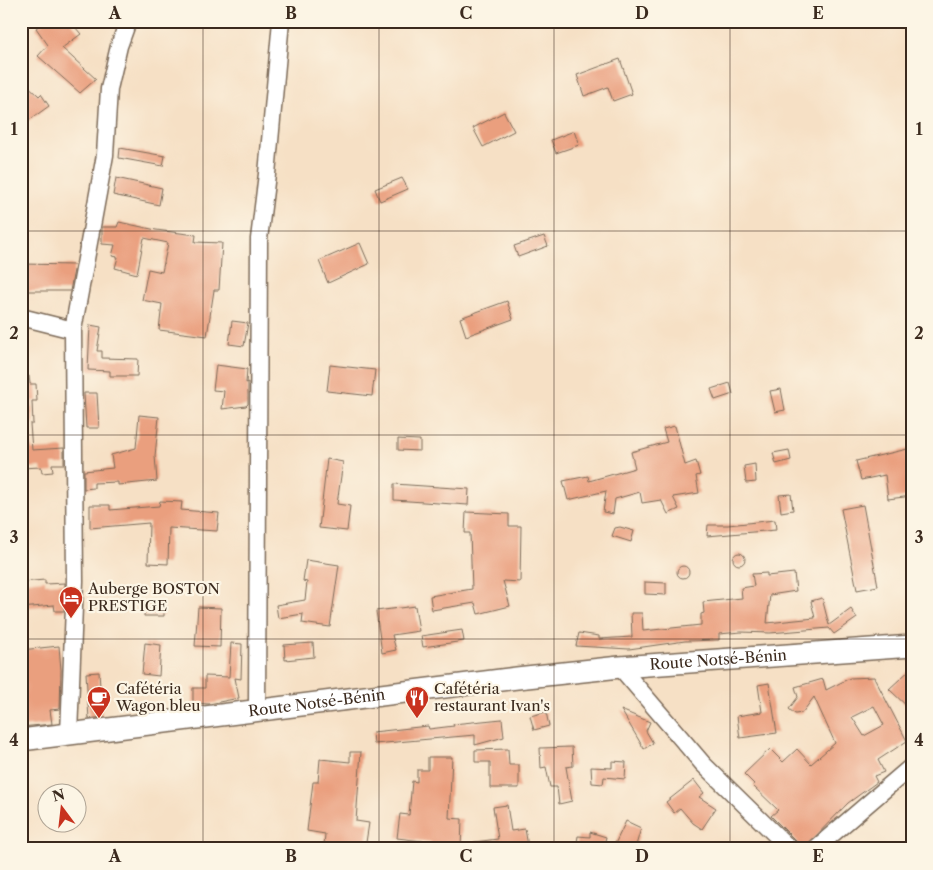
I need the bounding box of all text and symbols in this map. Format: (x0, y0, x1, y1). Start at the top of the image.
text: A (108, 3, 122, 23)
text: B (285, 3, 297, 23)
text: C (460, 3, 472, 23)
text: D (635, 3, 649, 23)
text: E (812, 3, 824, 23)
text: 1 (10, 119, 18, 139)
text: 1 (915, 119, 923, 139)
text: 2 (9, 323, 19, 343)
text: 2 (914, 323, 924, 343)
text: 3 (9, 527, 19, 547)
text: 3 (914, 527, 924, 547)
place label: Auberge BOSTON PRESTIGE (87, 579, 220, 615)
hotel icon: Auberge BOSTON PRESTIGE (58, 585, 84, 619)
street label: Route Notsé-Bénin (649, 645, 788, 674)
place label: Cafétéria Wagon bleu (115, 679, 201, 715)
place label: Cafétéria restaurant Ivan's (434, 679, 550, 715)
cafe icon: Cafétéria Wagon bleu (86, 685, 112, 719)
street label: Route Notsé-Bénin (247, 685, 387, 720)
restaurant icon: Cafétéria restaurant Ivan's (404, 685, 430, 719)
text: 4 (9, 730, 19, 750)
text: 4 (914, 730, 924, 750)
north arrow (38, 782, 88, 832)
text: N (50, 785, 67, 806)
text: A (108, 846, 122, 866)
text: B (285, 846, 297, 866)
text: C (460, 846, 472, 866)
text: D (635, 846, 649, 866)
text: E (812, 846, 824, 866)

